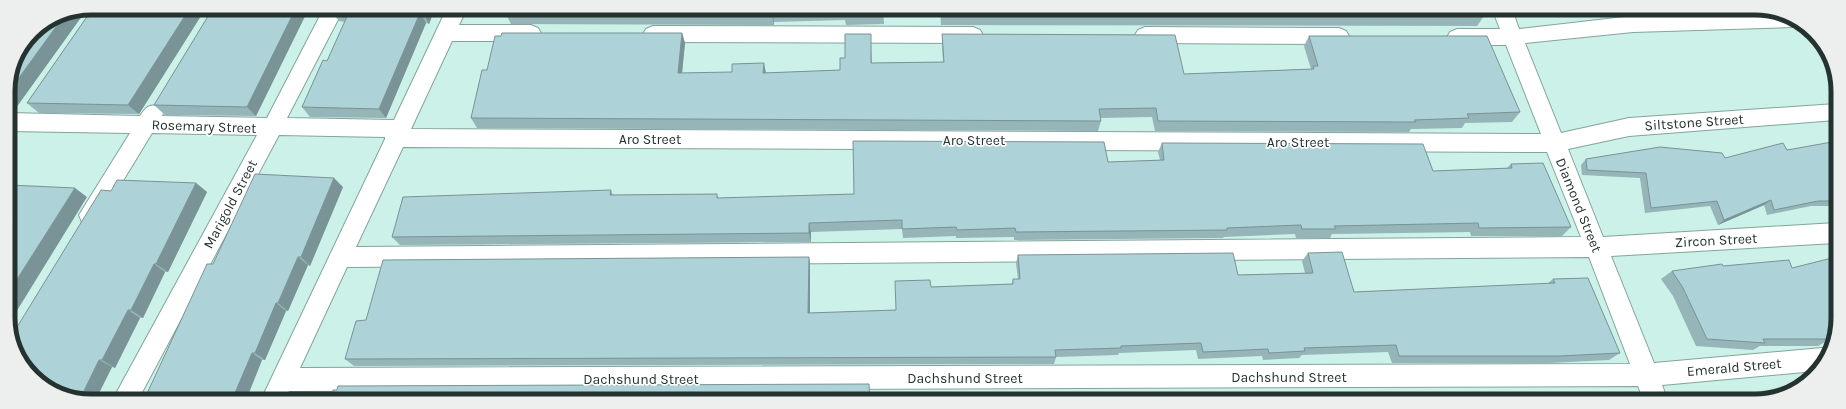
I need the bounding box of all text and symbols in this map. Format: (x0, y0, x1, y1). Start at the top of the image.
street label: Siltstone Street (1644, 111, 1744, 134)
street label: Rosemary Street (151, 116, 257, 137)
street label: Aro Street (619, 131, 681, 148)
street label: Aro Street (943, 132, 1005, 149)
street label: Aro Street (1267, 134, 1329, 151)
street label: Diamond Street (1552, 155, 1605, 255)
street label: Marigold Street (200, 157, 261, 252)
street label: Zircon Street (1674, 230, 1758, 251)
street label: Emerald Street (1686, 355, 1782, 380)
street label: Dachshund Street (1231, 369, 1347, 386)
street label: Dachshund Street (907, 370, 1023, 387)
street label: Dachshund Street (583, 371, 699, 388)

